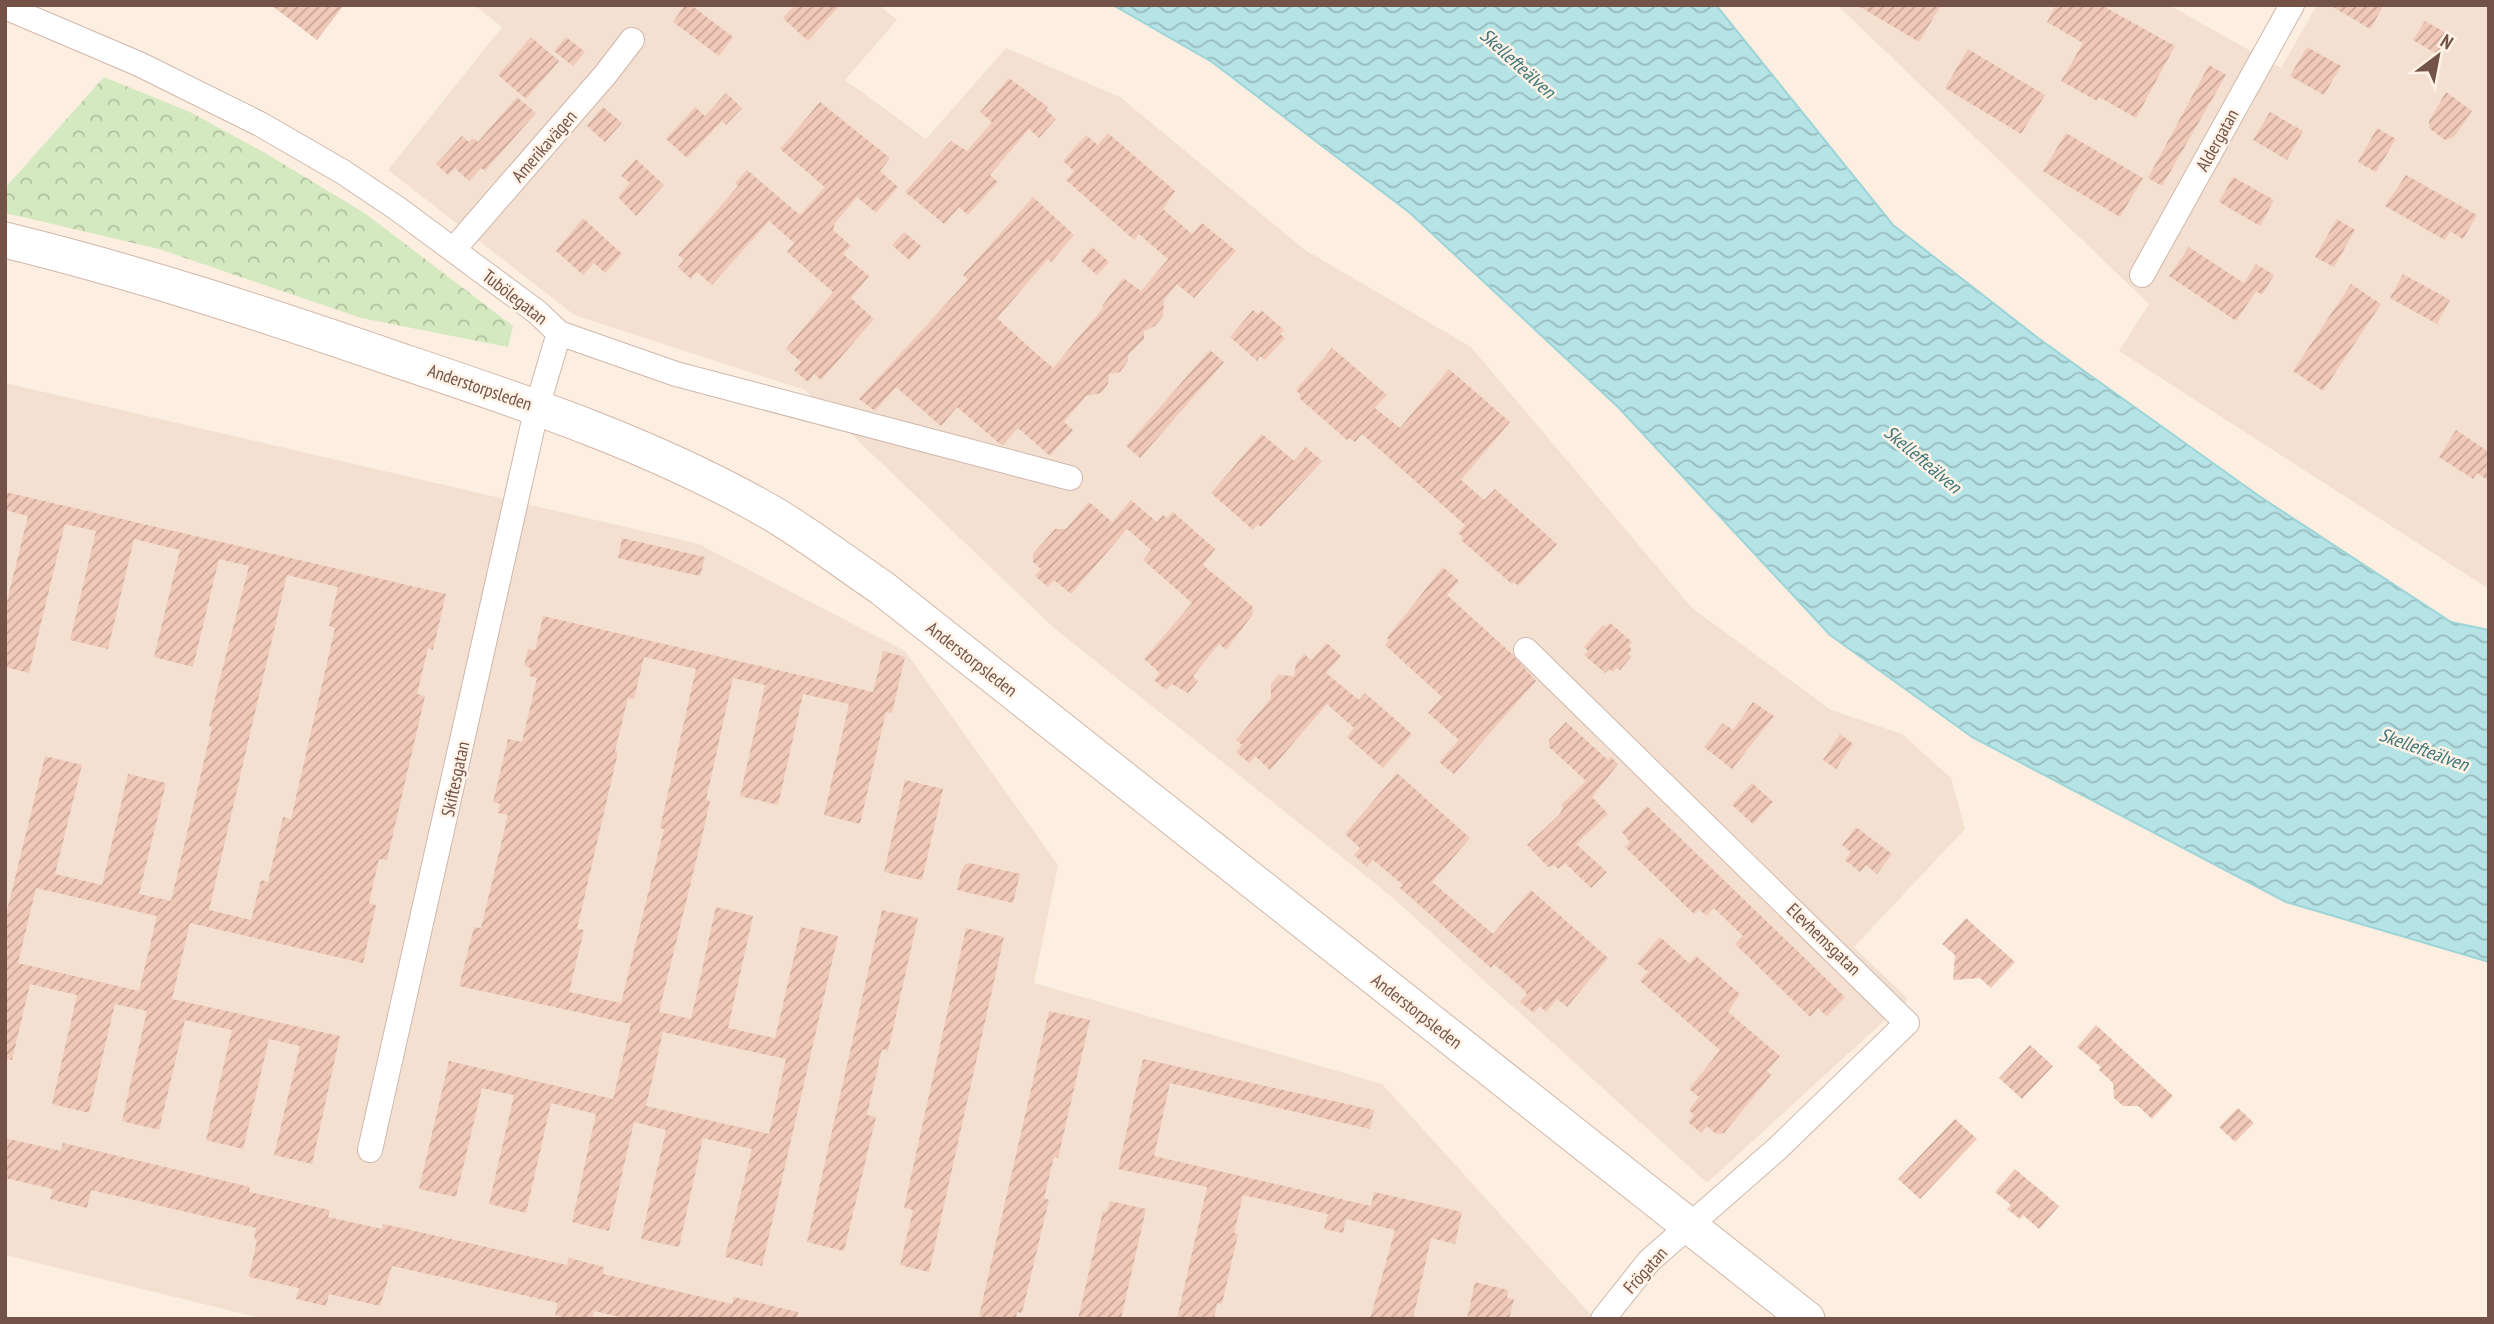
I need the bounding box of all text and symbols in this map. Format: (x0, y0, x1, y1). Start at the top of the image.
north arrow (2403, 21, 2473, 91)
water label: Skellefteälven (1475, 23, 1562, 104)
text: N (2436, 29, 2458, 54)
street label: Amerikavägen (506, 105, 582, 187)
street label: Aldergatan (2190, 105, 2244, 175)
street label: Tubölegatan (478, 264, 552, 330)
street label: Anderstorpsleden (425, 358, 535, 416)
water label: Skellefteälven (1880, 420, 1968, 499)
street label: Anderstorpsleden (922, 616, 1022, 702)
water label: Skellefteälven (2376, 722, 2473, 777)
street label: Skiftesgatan (436, 739, 474, 819)
street label: Elevhemsgatan (1782, 898, 1866, 980)
street label: Anderstorpsleden (1367, 968, 1467, 1054)
street label: Frögatan (1618, 1242, 1672, 1298)

